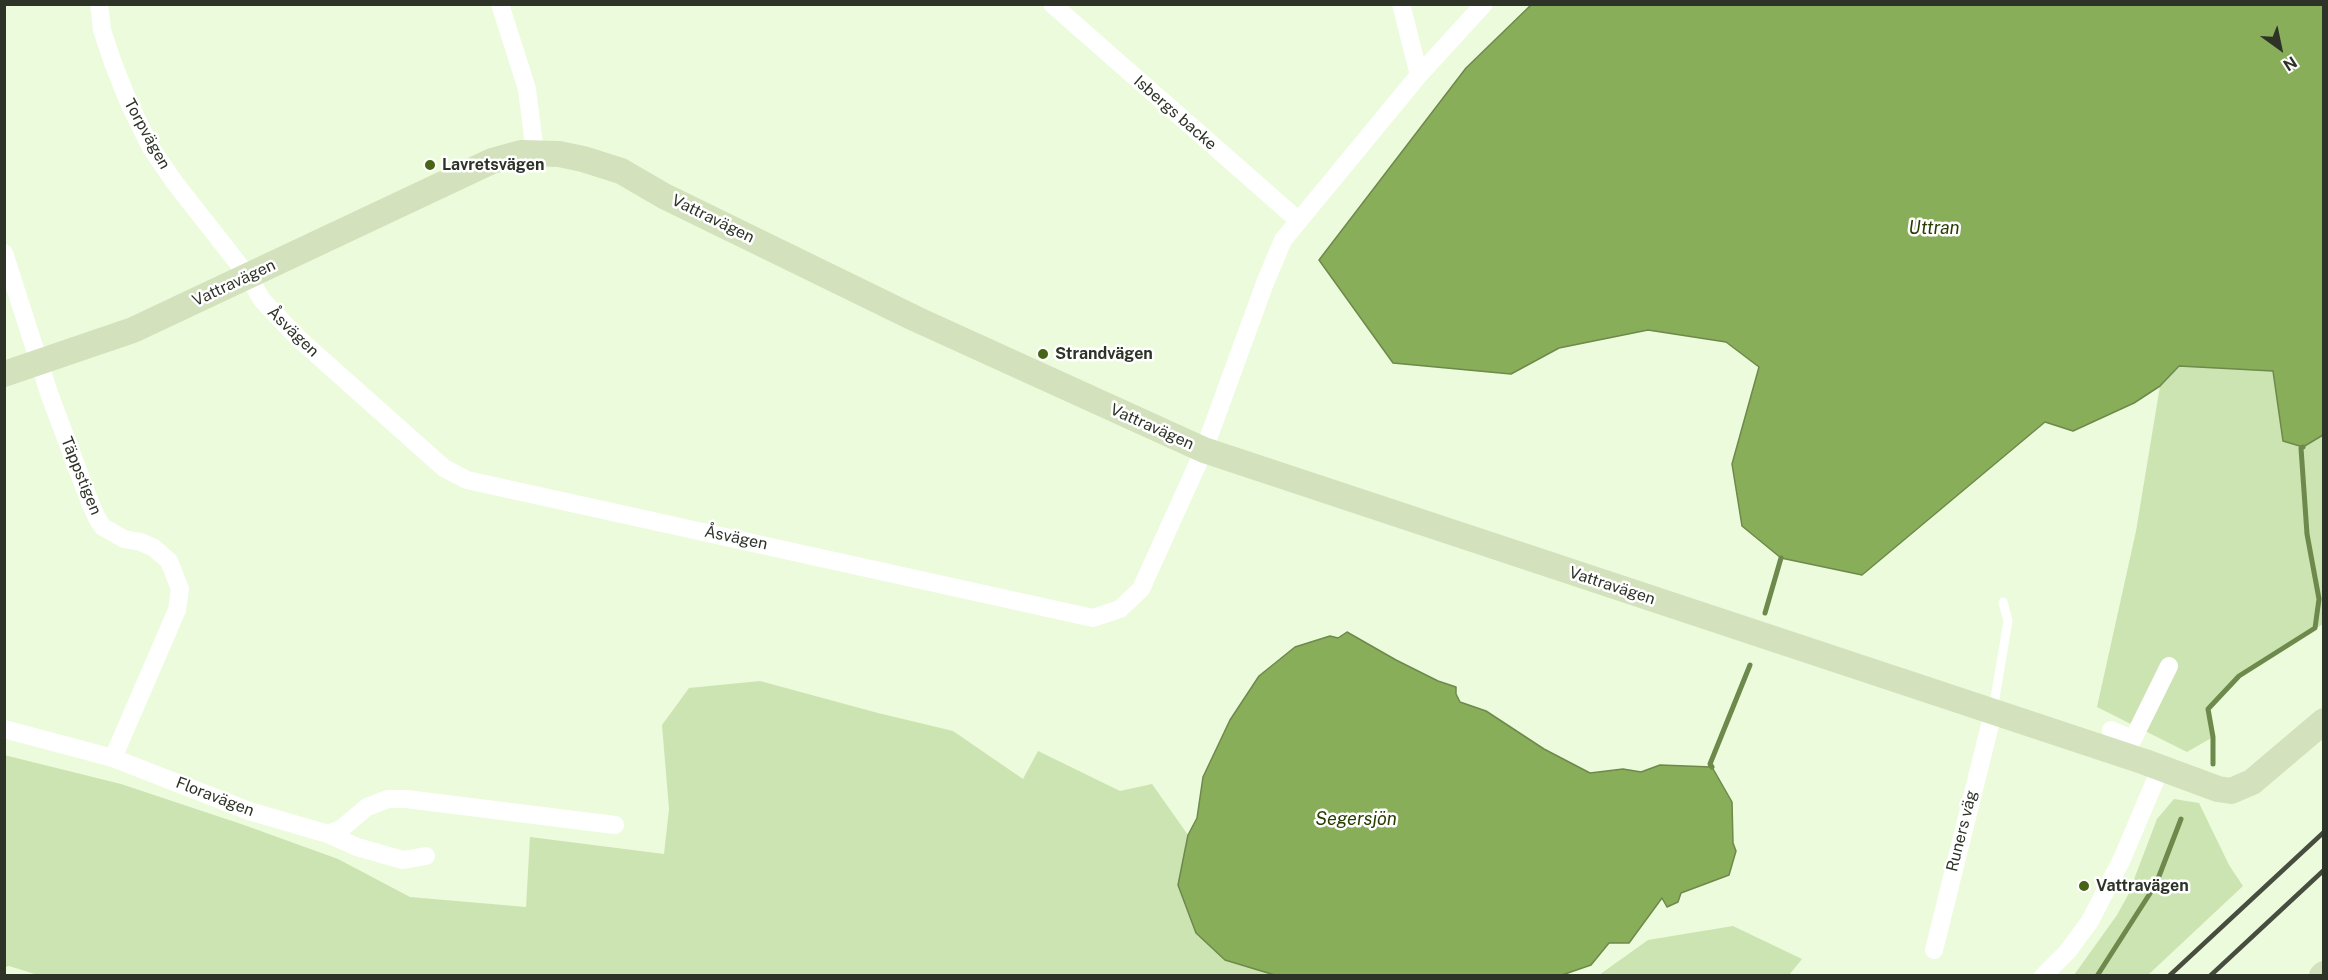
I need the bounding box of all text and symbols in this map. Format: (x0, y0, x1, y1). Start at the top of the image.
north arrow (2250, 18, 2310, 78)
text: N (2280, 52, 2301, 75)
street label: Isbergs backe (1130, 72, 1220, 154)
street label: Torpvägen (120, 95, 174, 173)
place label: Lavretsvägen (442, 155, 544, 175)
marker: Lavretsvägen (423, 158, 437, 172)
street label: Vattravägen (669, 191, 757, 247)
water label: Uttran (1908, 217, 1960, 239)
street label: Vattravägen (189, 255, 279, 311)
street label: Åsvägen (263, 303, 323, 361)
place label: Strandvägen (1055, 344, 1153, 364)
marker: Strandvägen (1036, 347, 1050, 361)
street label: Vattravägen (1107, 400, 1197, 454)
street label: Täppstigen (57, 434, 105, 518)
street label: Åsvägen (703, 522, 769, 554)
street label: Vattravägen (1566, 563, 1658, 609)
street label: Floravägen (173, 773, 257, 821)
street label: Runers väg (1943, 788, 1981, 874)
water label: Segersjön (1315, 808, 1397, 830)
place label: Vattravägen (2096, 876, 2189, 896)
marker: Vattravägen (2077, 879, 2091, 893)

